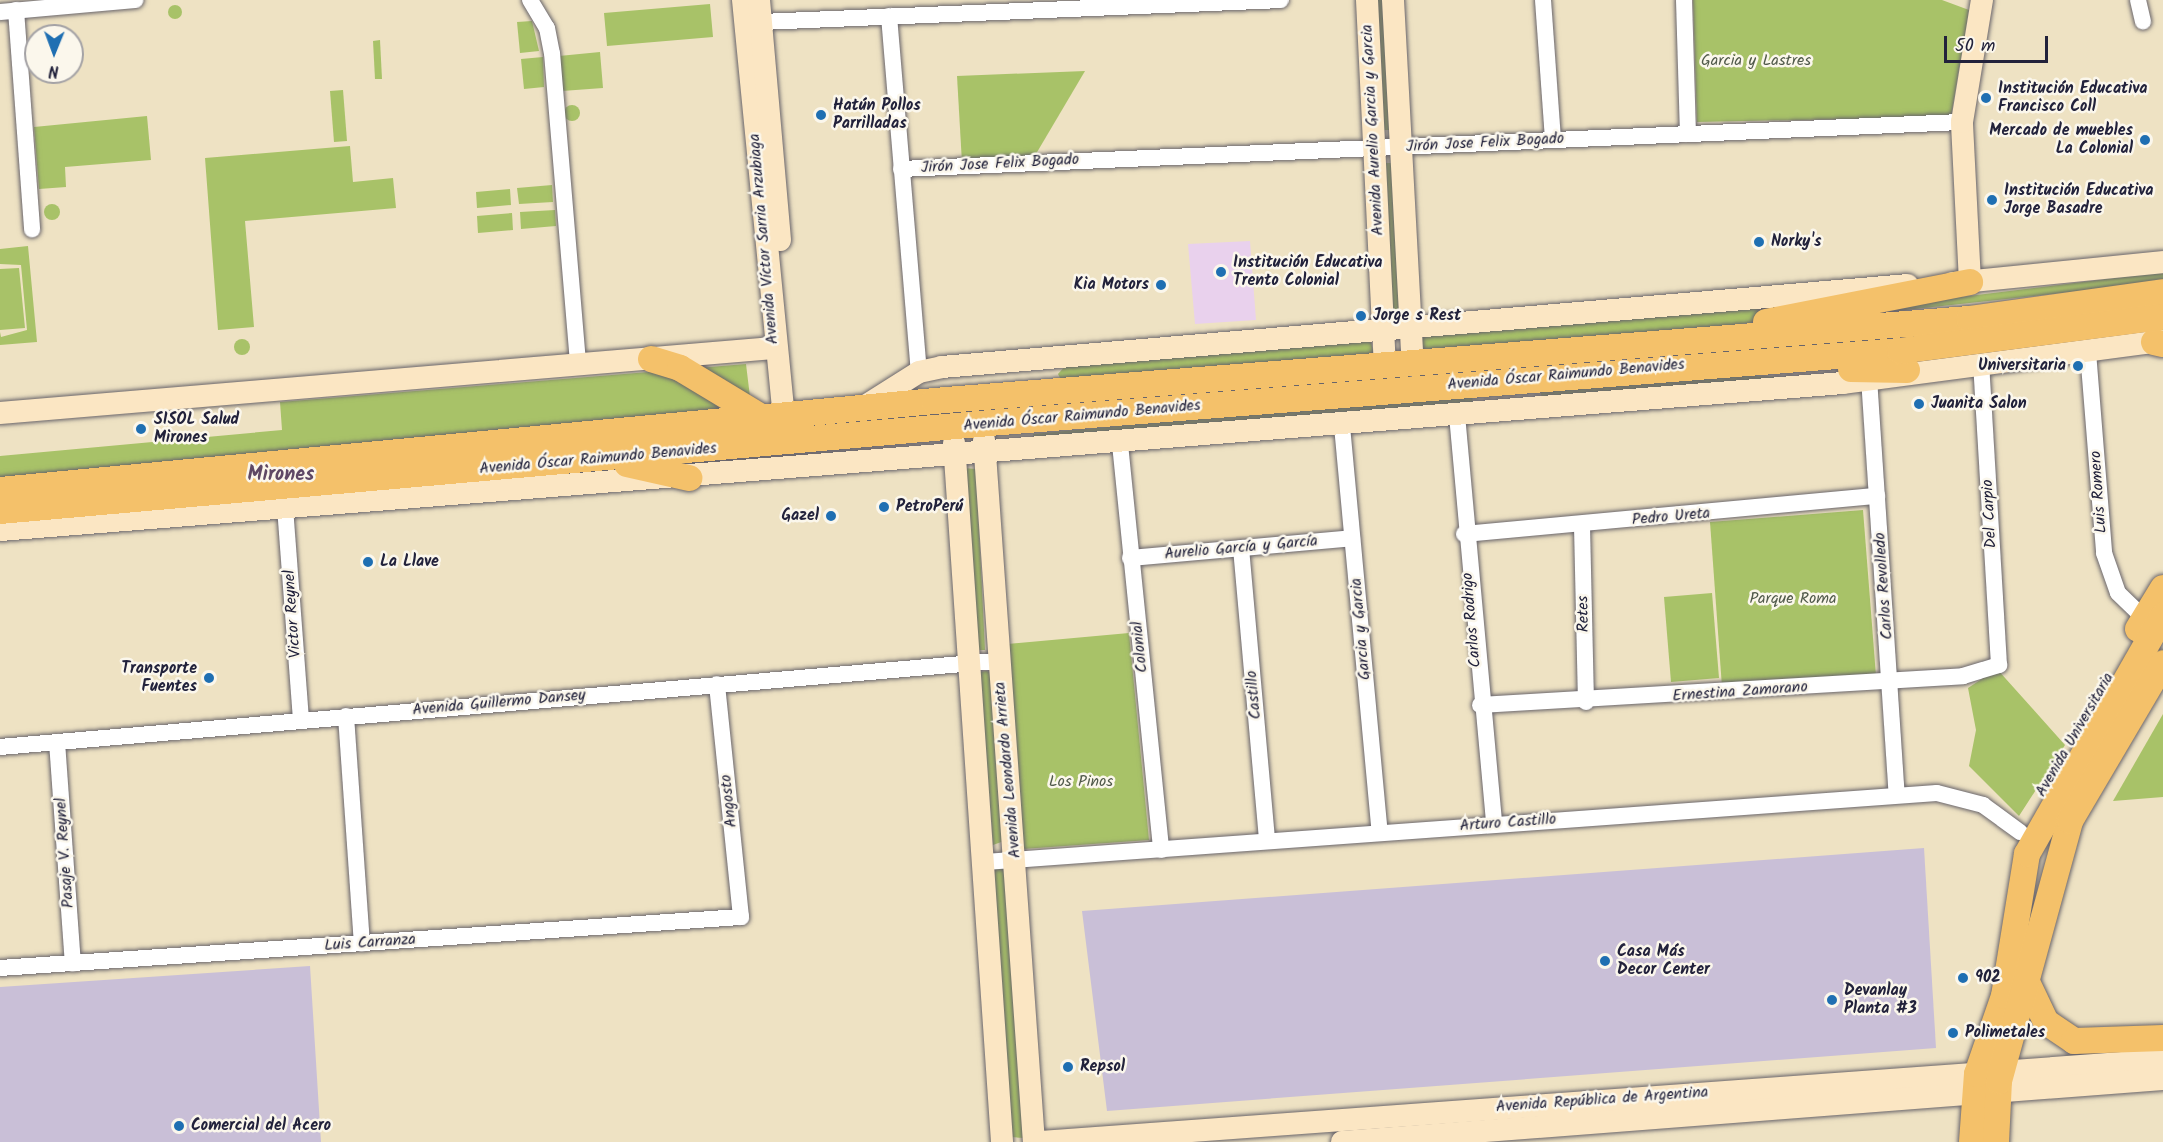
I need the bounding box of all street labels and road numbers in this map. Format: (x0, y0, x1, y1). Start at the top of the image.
street label: Avenida Aurelio Garcia y Garcia (1358, 24, 1388, 236)
street label: Jirón Jose Felix Bogado (1405, 129, 1565, 157)
street label: Avenida Víctor Sarria Arzubiaga (745, 133, 783, 345)
street label: Jirón Jose Felix Bogado (920, 150, 1080, 178)
street label: Avenida Óscar Raimundo Benavides (1447, 355, 1685, 395)
street label: Avenida Óscar Raimundo Benavides (963, 396, 1201, 436)
street label: Avenida Óscar Raimundo Benavides (479, 439, 717, 479)
street label: Luis Romero (2087, 450, 2111, 534)
street label: Del Carpio (1979, 479, 2001, 549)
street label: Pedro Ureta (1631, 504, 1711, 530)
street label: Aurelio García y García (1164, 532, 1318, 564)
street label: Carlos Revolledo (1871, 532, 1897, 640)
street label: Victor Reynel (280, 569, 306, 659)
street label: Carlos Rodrigo (1458, 572, 1486, 668)
street label: Garcia y Garcia (1347, 577, 1375, 681)
street label: Retes (1574, 595, 1594, 633)
street label: Colonial (1128, 620, 1152, 674)
street label: Castillo (1242, 670, 1266, 720)
street label: Avenida Universitaria (2032, 670, 2118, 800)
street label: Ernestina Zamorano (1672, 678, 1808, 706)
street label: Avenida Leondardo Arrieta (991, 681, 1025, 859)
street label: Avenida Guillermo Dansey (412, 686, 586, 720)
street label: Angosto (717, 773, 741, 829)
street label: Pasaje V. Reynel (52, 797, 78, 909)
street label: Arturo Castillo (1459, 810, 1557, 836)
street label: Luis Carranza (324, 930, 416, 956)
street label: Avenida República de Argentina (1495, 1083, 1709, 1117)

